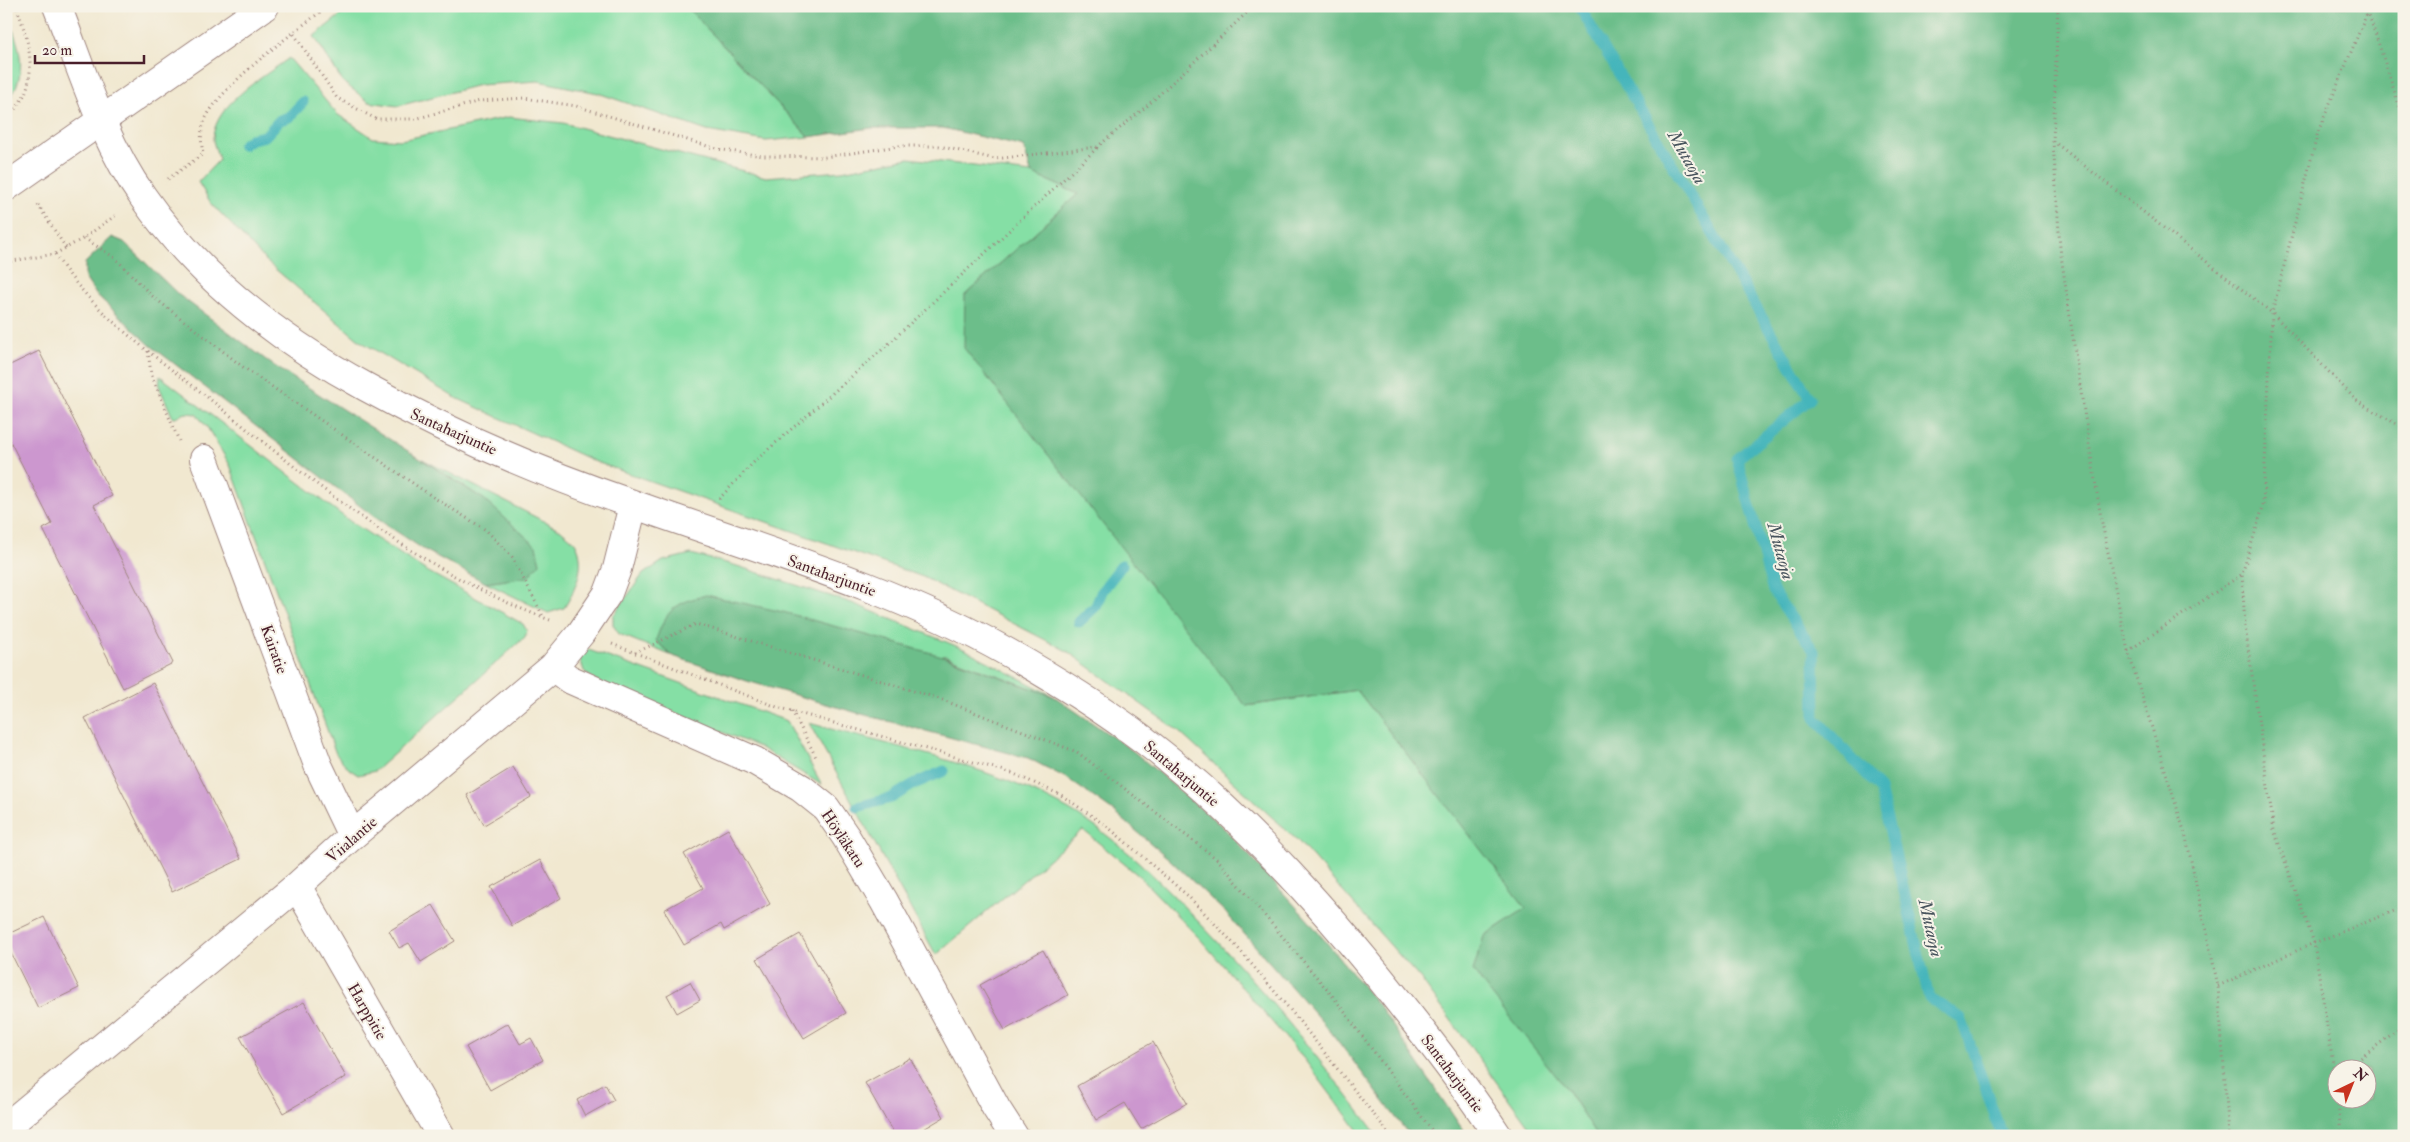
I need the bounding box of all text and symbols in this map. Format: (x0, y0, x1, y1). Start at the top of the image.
scale bar (35, 32, 144, 64)
text: 20 m (42, 41, 72, 60)
water label: Mutaoja (1661, 125, 1711, 188)
street label: Santaharjuntie (407, 404, 500, 460)
water label: Mutaoja (1761, 519, 1800, 582)
street label: Santaharjuntie (785, 551, 879, 601)
street label: Kairatie (256, 622, 292, 677)
street label: Santaharjuntie (1139, 736, 1223, 811)
street label: Höyläkatu (817, 806, 870, 871)
street label: Viialantie (322, 812, 382, 867)
water label: Mutaoja (1912, 896, 1948, 959)
street label: Harppitie (342, 980, 391, 1044)
street label: Santaharjuntie (1416, 1031, 1488, 1117)
north arrow (2328, 1060, 2378, 1110)
text: N (2349, 1064, 2371, 1086)

